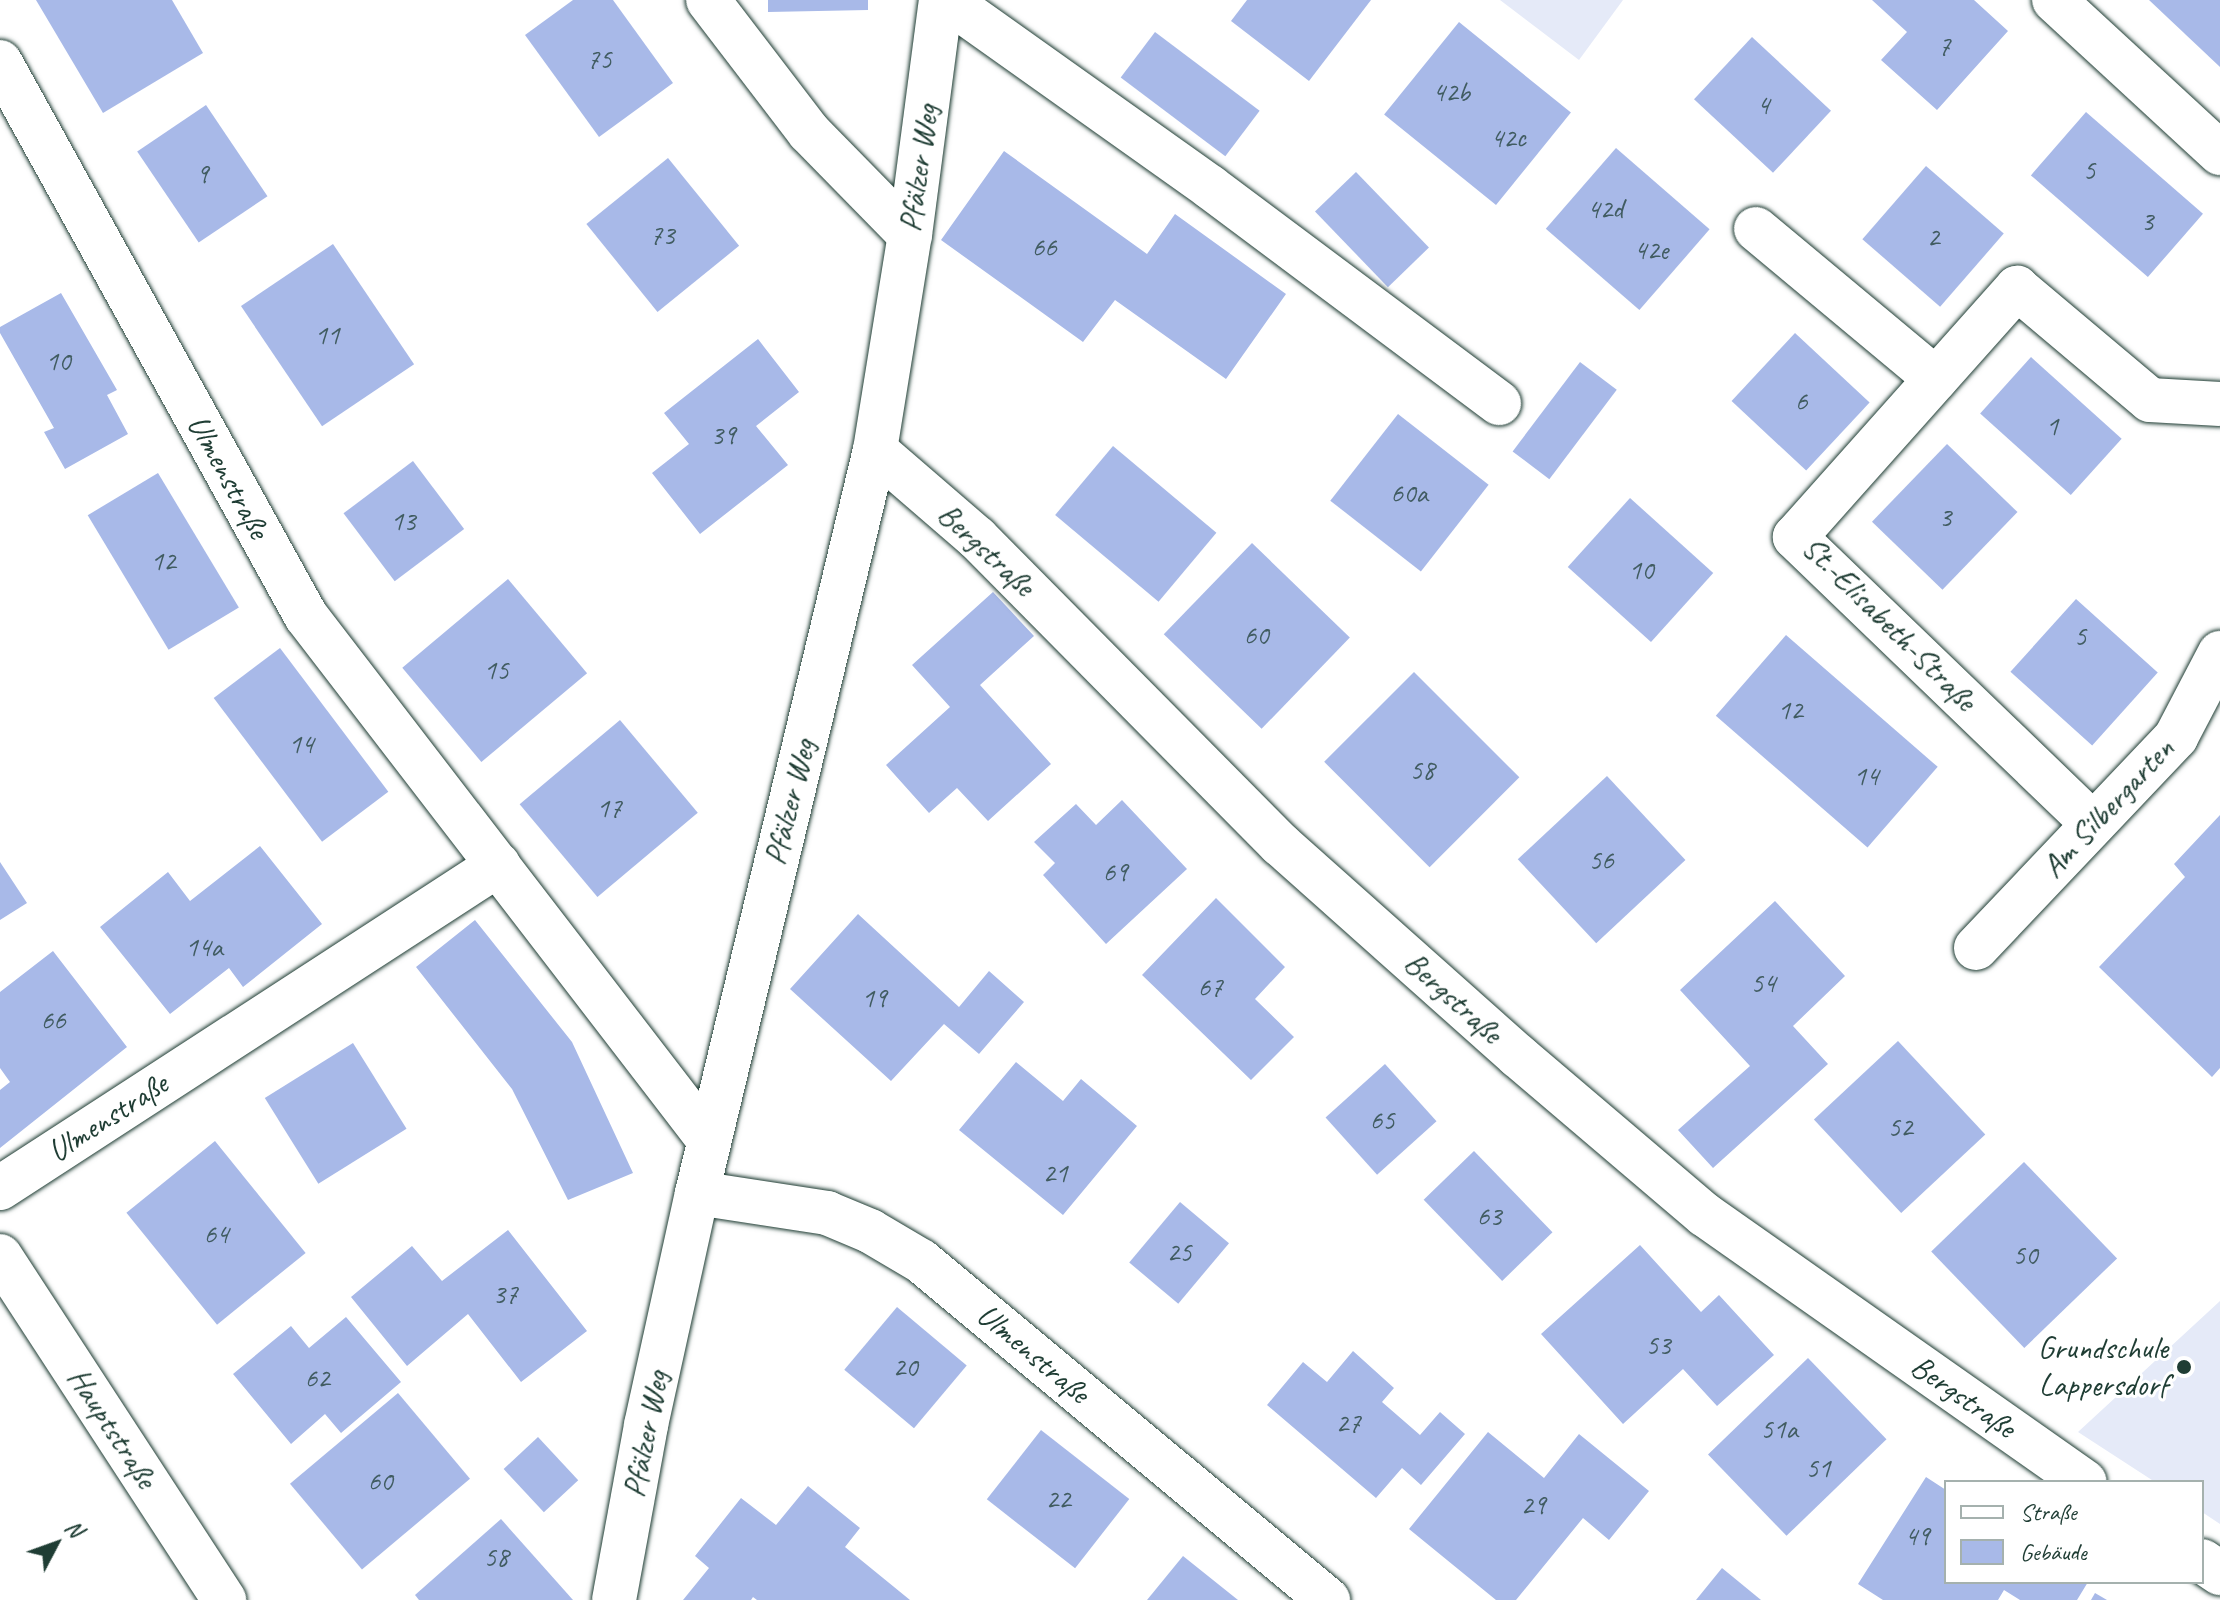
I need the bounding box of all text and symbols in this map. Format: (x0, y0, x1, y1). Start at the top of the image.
house number: 7 (1938, 29, 1950, 63)
house number: 75 (586, 42, 612, 76)
house number: 42b (1432, 75, 1470, 109)
house number: 4 (1757, 88, 1769, 122)
street label: Pfälzer Weg (891, 102, 947, 234)
house number: 42c (1490, 121, 1526, 155)
house number: 5 (2083, 153, 2095, 187)
house number: 9 (196, 157, 208, 191)
house number: 42d (1587, 192, 1623, 226)
house number: 3 (2141, 204, 2153, 238)
house number: 73 (649, 218, 675, 252)
house number: 2 (1927, 220, 1939, 254)
house number: 66 (1031, 230, 1057, 264)
house number: 42e (1634, 233, 1668, 267)
house number: 11 (314, 318, 340, 352)
house number: 10 (45, 344, 71, 378)
house number: 6 (1795, 384, 1807, 418)
street label: Ulmenstraße (178, 409, 278, 545)
house number: 1 (2046, 409, 2058, 443)
house number: 39 (710, 418, 736, 452)
house number: 60a (1390, 476, 1428, 510)
street label: Bergstraße (929, 495, 1043, 605)
house number: 3 (1939, 500, 1951, 534)
house number: 13 (390, 504, 416, 538)
street label: St.-Elisabeth-Straße (1794, 529, 1984, 719)
house number: 12 (150, 544, 176, 578)
house number: 10 (1628, 553, 1654, 587)
house number: 60 (1243, 618, 1269, 652)
house number: 5 (2074, 619, 2086, 653)
house number: 15 (483, 653, 509, 687)
house number: 12 (1777, 693, 1803, 727)
house number: 14 (288, 727, 314, 761)
street label: Am Silbergarten (2034, 730, 2182, 886)
street label: Pfälzer Weg (756, 735, 824, 869)
house number: 58 (1409, 753, 1435, 787)
house number: 14 (1853, 759, 1879, 793)
house number: 17 (596, 791, 622, 825)
house number: 56 (1588, 843, 1614, 877)
house number: 69 (1102, 855, 1128, 889)
house number: 14a (185, 930, 223, 964)
street label: Bergstraße (1396, 944, 1510, 1052)
house number: 54 (1750, 966, 1776, 1000)
house number: 67 (1197, 970, 1223, 1004)
house number: 19 (861, 981, 887, 1015)
house number: 66 (40, 1003, 66, 1037)
street label: Ulmenstraße (41, 1065, 175, 1171)
house number: 65 (1369, 1103, 1395, 1137)
house number: 52 (1887, 1110, 1913, 1144)
house number: 21 (1042, 1156, 1068, 1190)
house number: 63 (1476, 1199, 1502, 1233)
house number: 64 (203, 1217, 229, 1251)
house number: 25 (1166, 1235, 1192, 1269)
house number: 50 (2012, 1238, 2038, 1272)
house number: 37 (492, 1277, 518, 1311)
street label: Ulmenstraße (969, 1296, 1097, 1412)
house number: 53 (1645, 1328, 1671, 1362)
place label: Grundschule Lappersdorf (2038, 1330, 2168, 1405)
street label: Bergstraße (1903, 1347, 2023, 1447)
house number: 20 (892, 1350, 918, 1384)
marker: Grundschule Lappersdorf (2175, 1358, 2193, 1376)
street label: Hauptstraße (59, 1361, 165, 1495)
house number: 62 (304, 1361, 330, 1395)
street label: Pfälzer Weg (615, 1367, 677, 1501)
house number: 27 (1335, 1406, 1361, 1440)
house number: 51a (1760, 1412, 1798, 1446)
house number: 51 (1805, 1451, 1831, 1485)
house number: 60 (367, 1464, 393, 1498)
legend (1944, 1480, 2204, 1584)
house number: 22 (1045, 1482, 1071, 1516)
house number: 29 (1520, 1488, 1546, 1522)
text: Straße (2020, 1497, 2077, 1527)
north arrow (16, 1504, 96, 1584)
text: N (59, 1514, 89, 1543)
house number: 49 (1904, 1519, 1930, 1553)
text: Gebäude (2020, 1537, 2087, 1567)
house number: 58 (483, 1540, 509, 1574)

